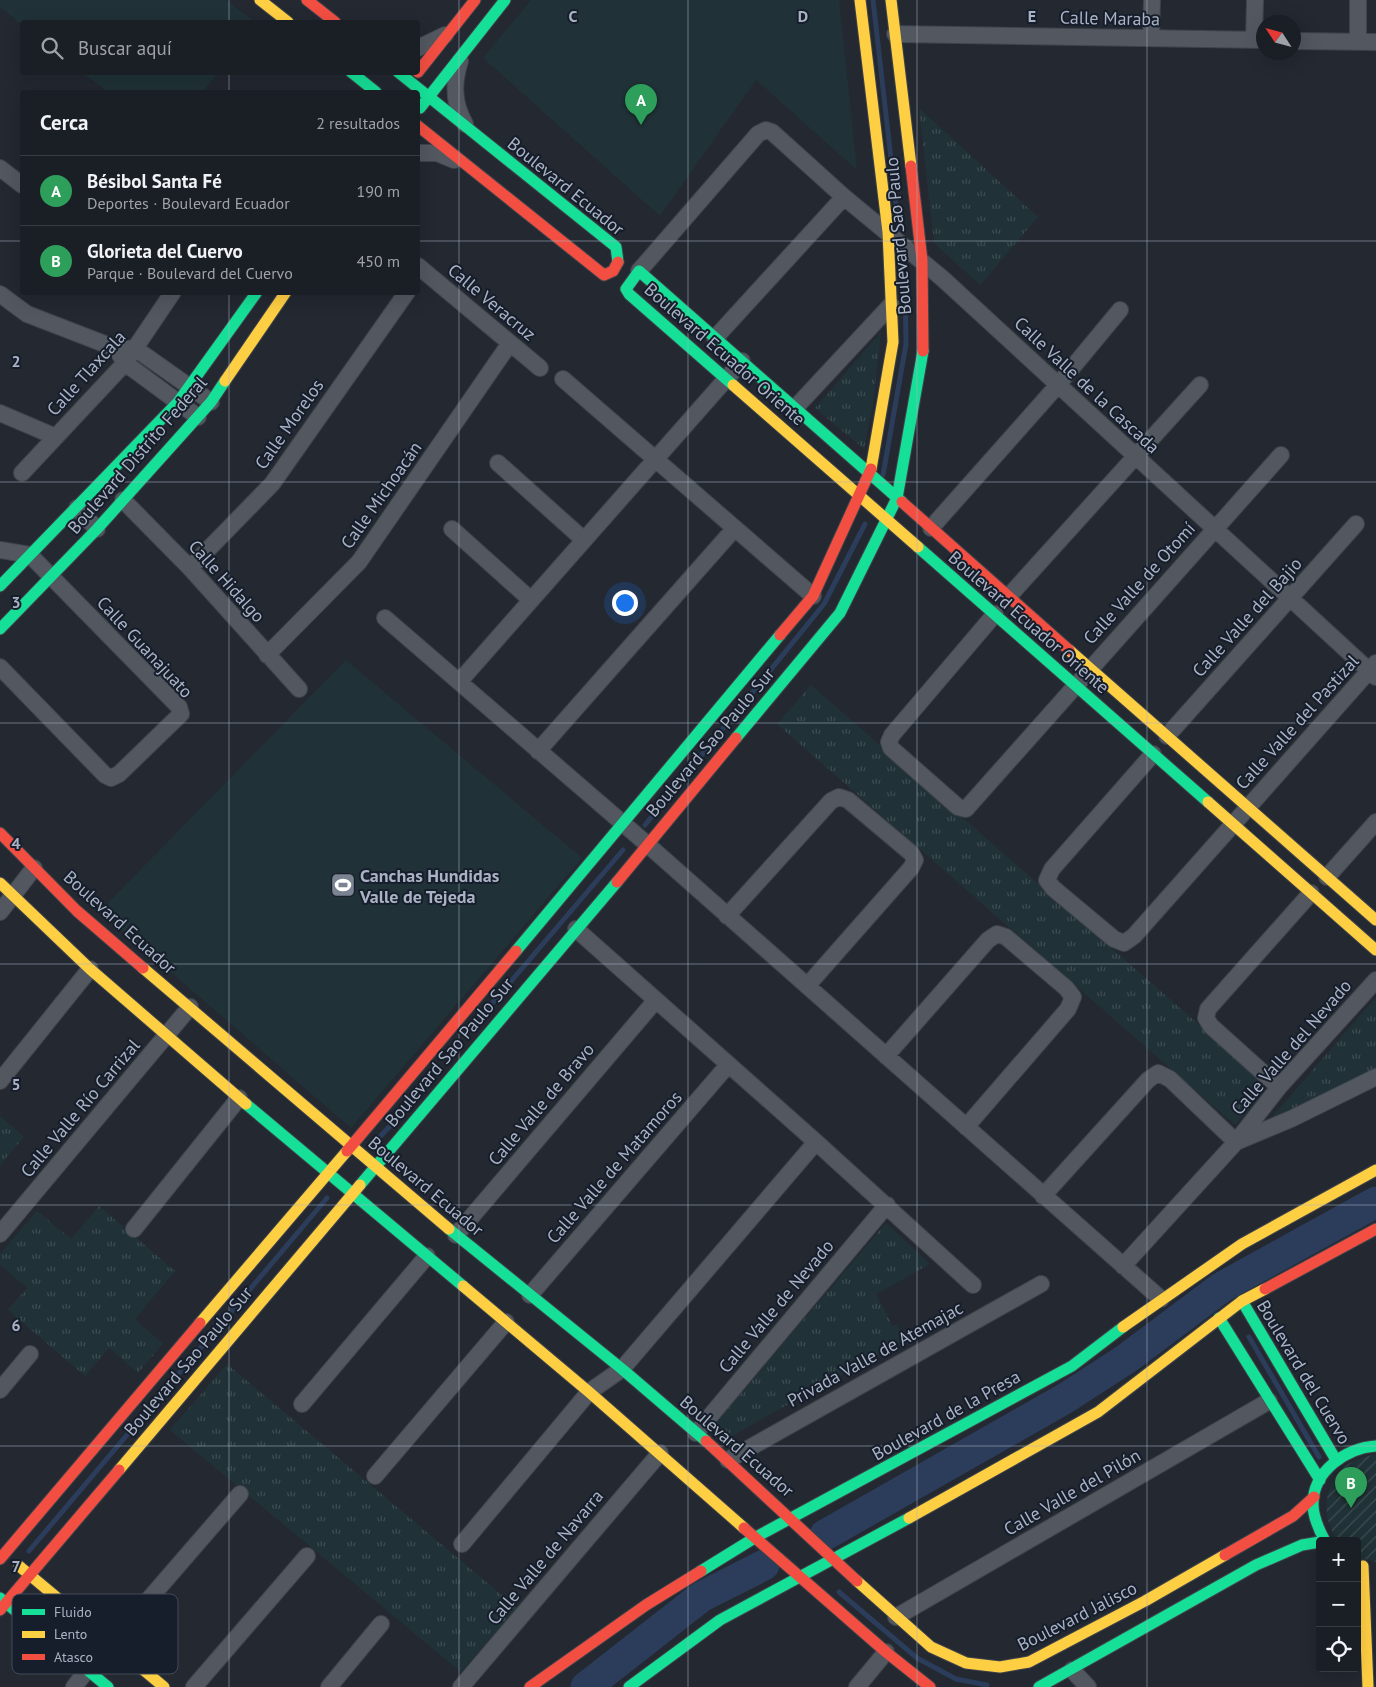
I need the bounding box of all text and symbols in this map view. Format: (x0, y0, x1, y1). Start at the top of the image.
text: C (569, 6, 578, 26)
text: D (798, 6, 808, 26)
text: E (1028, 6, 1036, 26)
street label: Calle Maraba (1060, 6, 1160, 30)
north arrow (1256, 15, 1301, 60)
search box (20, 20, 420, 75)
icon: search (38, 34, 66, 62)
text: Buscar aquí (78, 36, 172, 60)
pin: A (625, 84, 657, 125)
text: Cerca (40, 109, 89, 136)
text: 2 resultados (316, 113, 400, 133)
street label: Boulevard Ecuador (503, 132, 629, 240)
street label: Boulevard Sao Paulo (880, 156, 916, 316)
text: Bésibol Santa Fé (87, 169, 222, 193)
text: A (51, 181, 61, 201)
text: 190 m (357, 181, 400, 201)
text: Deportes · Boulevard Ecuador (87, 193, 290, 213)
text: Glorieta del Cuervo (87, 239, 243, 263)
text: B (51, 251, 61, 271)
text: 450 m (357, 251, 400, 271)
street label: Calle Veracruz (443, 258, 541, 346)
text: Parque · Boulevard del Cuervo (87, 263, 293, 283)
street label: Boulevard Ecuador Oriente (640, 278, 810, 430)
street label: Calle Valle de la Cascada (1010, 312, 1164, 458)
street label: Calle Tlaxcala (42, 326, 130, 420)
text: 2 (11, 351, 21, 371)
street label: Boulevard Distrito Federal (62, 371, 212, 538)
street label: Calle Morelos (249, 374, 329, 474)
street label: Calle Michoacán (335, 437, 427, 553)
street label: Calle Valle de Otomí (1078, 517, 1200, 649)
street label: Calle Hidalgo (184, 535, 270, 627)
street label: Boulevard Ecuador Oriente (944, 546, 1114, 698)
street label: Calle Valle del Bajio (1187, 552, 1307, 682)
your location (612, 590, 638, 616)
street label: Calle Guanajuato (92, 591, 198, 703)
text: 3 (11, 592, 21, 612)
street label: Calle Valle del Pastizal (1230, 649, 1364, 794)
street label: Boulevard Sao Paulo Sur (641, 663, 779, 821)
text: 4 (11, 833, 21, 853)
place label: Canchas Hundidas Valle de Tejeda (359, 864, 500, 908)
street label: Boulevard Ecuador (59, 865, 181, 979)
sports icon: Canchas Hundidas Valle de Tejeda (330, 872, 356, 898)
street label: Boulevard Sao Paulo Sur (380, 973, 518, 1131)
street label: Calle Valle del Nevado (1226, 974, 1356, 1120)
street label: Calle Valle Río Carrizal (15, 1034, 145, 1182)
street label: Calle Valle de Bravo (483, 1038, 599, 1170)
text: 5 (11, 1074, 21, 1094)
street label: Calle Valle de Matamoros (541, 1086, 687, 1248)
street label: Boulevard Ecuador (363, 1131, 489, 1241)
street label: Calle Valle de Nevado (714, 1235, 838, 1377)
street label: Boulevard Sao Paulo Sur (119, 1282, 257, 1440)
street label: Privada Valle de Atemajac (783, 1296, 967, 1412)
street label: Boulevard del Cuervo (1252, 1296, 1356, 1448)
text: 6 (11, 1315, 21, 1335)
street label: Boulevard de la Presa (868, 1365, 1024, 1465)
street label: Boulevard Ecuador (675, 1390, 799, 1502)
street label: Calle Valle del Pilón (1000, 1444, 1144, 1540)
pin: B (1335, 1467, 1367, 1508)
street label: Calle Valle de Navarra (482, 1485, 608, 1629)
map controls (1316, 1537, 1361, 1672)
button: + (1316, 1537, 1361, 1582)
text: 7 (11, 1556, 21, 1576)
street label: Boulevard Jalisco (1013, 1576, 1141, 1656)
button: − (1316, 1582, 1361, 1627)
legend (12, 1594, 178, 1674)
text: Fluido (54, 1603, 92, 1621)
text: Lento (54, 1625, 87, 1643)
button: locate (1316, 1627, 1361, 1672)
text: Atasco (54, 1648, 93, 1666)

